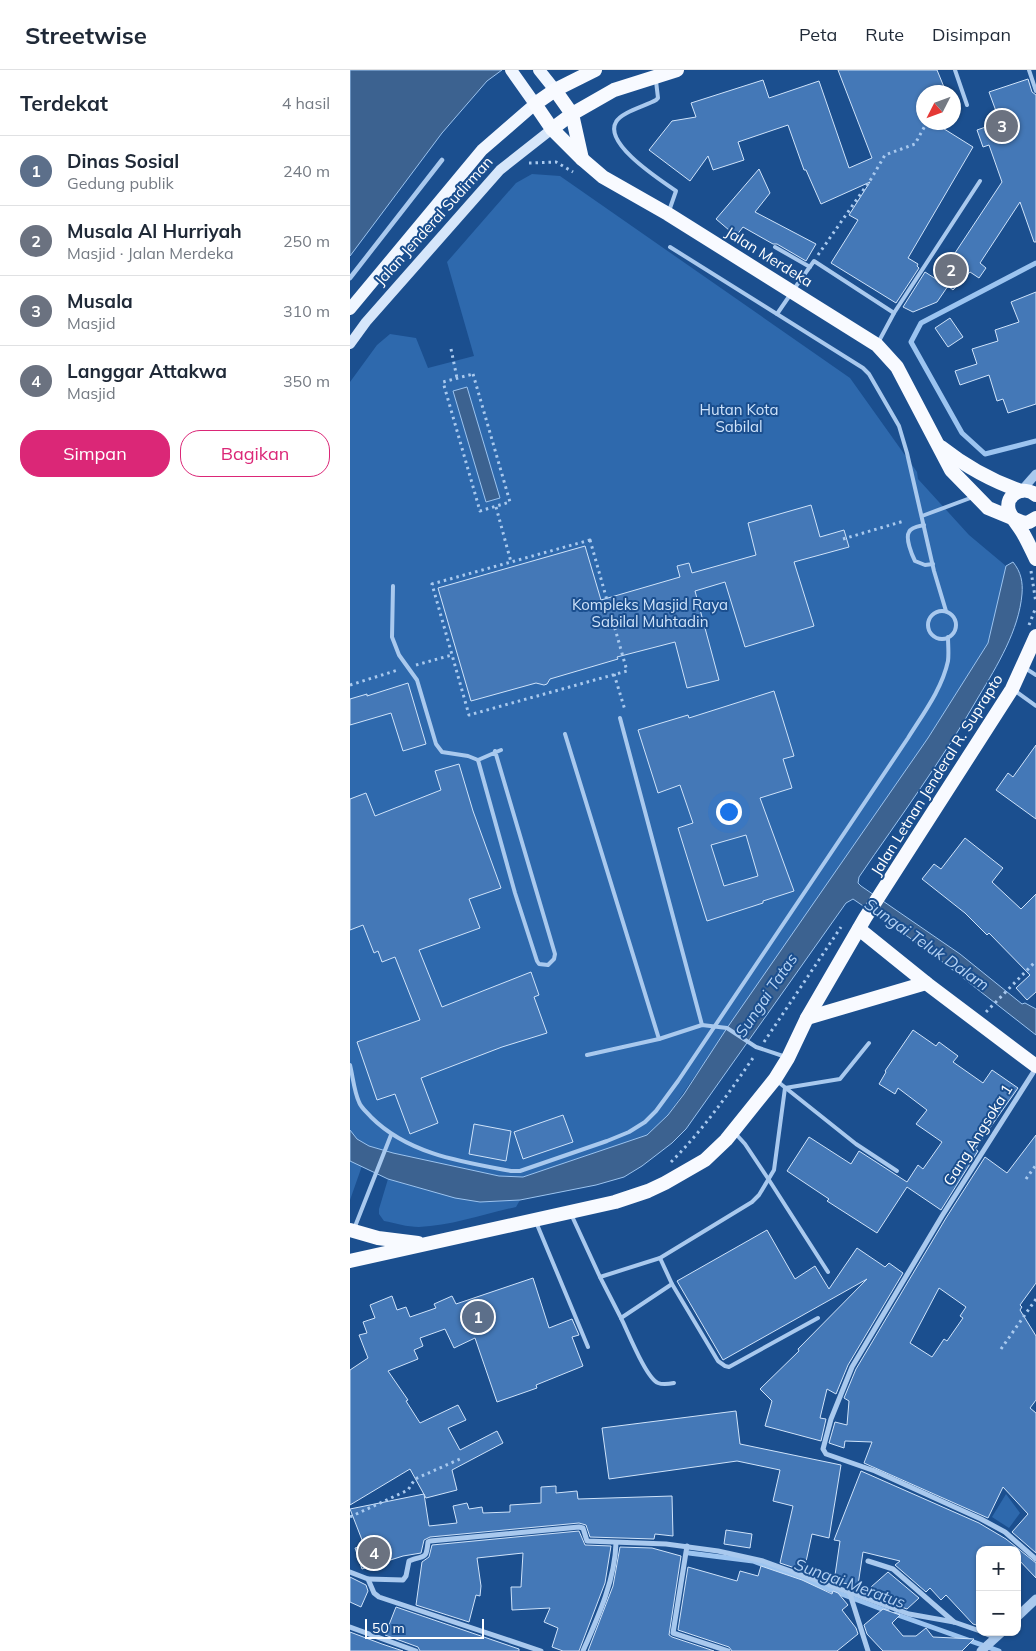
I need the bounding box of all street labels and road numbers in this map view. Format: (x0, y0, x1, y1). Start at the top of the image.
street label: Jalan Jenderal Sudirman (371, 152, 497, 289)
street label: Jalan Merdeka (722, 222, 816, 291)
street label: Jalan Letnan Jenderal R. Suprapto (867, 670, 1007, 879)
street label: Gang Angsoka 1 (939, 1080, 1016, 1189)

